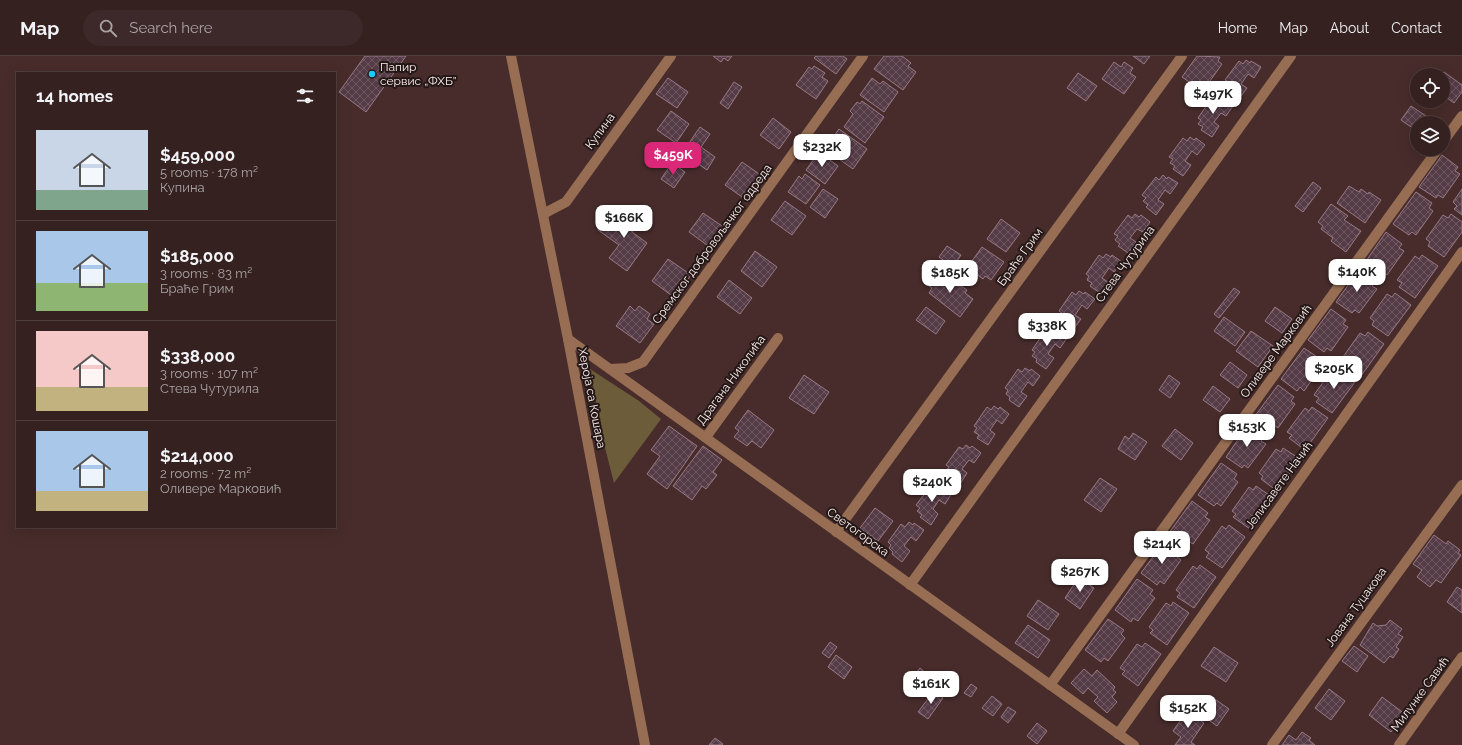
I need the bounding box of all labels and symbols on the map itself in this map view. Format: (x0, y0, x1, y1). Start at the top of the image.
place label: Папир сервис „ФХБ” (380, 60, 457, 88)
marker: Папир сервис „ФХБ” (367, 69, 377, 79)
pin: $497K (1185, 81, 1241, 115)
street label: Купина (582, 110, 618, 152)
pin: $232K (794, 134, 850, 168)
pin: $459K (645, 142, 701, 176)
street label: Сремског добровољачког одреда (649, 162, 775, 326)
pin: $166K (596, 205, 652, 239)
street label: Стева Чутурила (1092, 223, 1158, 305)
street label: Браће Грим (994, 225, 1046, 289)
pin: $140K (1329, 259, 1385, 293)
pin: $185K (922, 260, 978, 294)
street label: Оливере Марковић (1237, 302, 1315, 400)
pin: $338K (1019, 313, 1075, 347)
street label: Драгана Николића (694, 332, 768, 428)
street label: Хероја са Кошара (575, 347, 609, 449)
pin: $205K (1306, 356, 1362, 390)
pin: $153K (1219, 414, 1275, 448)
street label: Јелисавете Начић (1243, 439, 1315, 531)
pin: $240K (904, 469, 960, 503)
street label: Светогорска (824, 505, 892, 559)
pin: $214K (1134, 531, 1190, 565)
pin: $267K (1052, 559, 1108, 593)
street label: Јована Туцакова (1323, 565, 1389, 649)
street label: Милунке Савић (1388, 654, 1452, 734)
pin: $161K (903, 671, 959, 705)
pin: $152K (1160, 695, 1216, 729)

